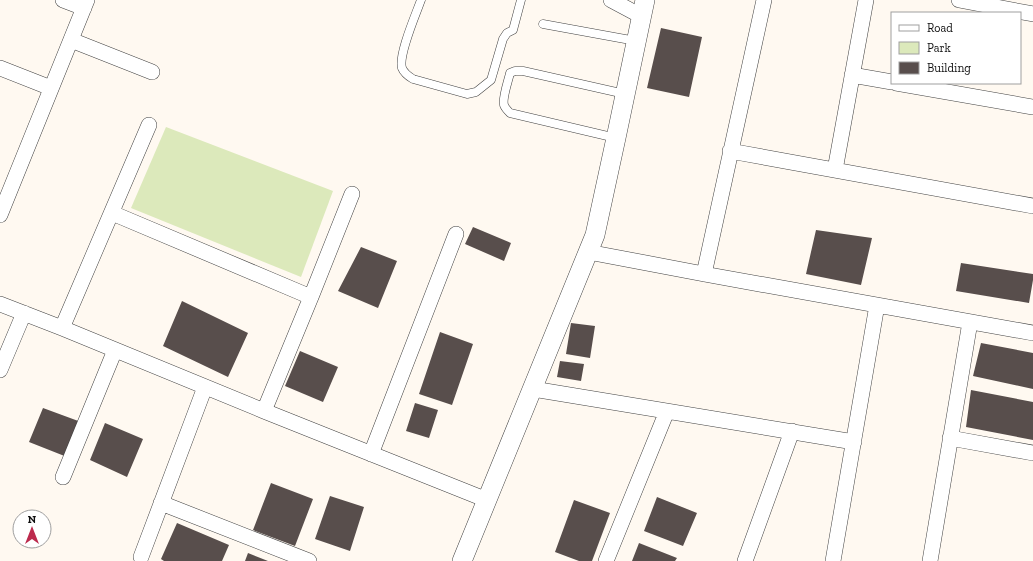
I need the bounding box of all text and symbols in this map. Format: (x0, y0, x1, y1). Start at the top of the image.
legend (891, 12, 1021, 84)
text: Road (927, 21, 953, 35)
text: Park (927, 41, 952, 55)
text: Building (927, 61, 971, 75)
north arrow (12, 509, 52, 549)
text: N (28, 513, 37, 526)

